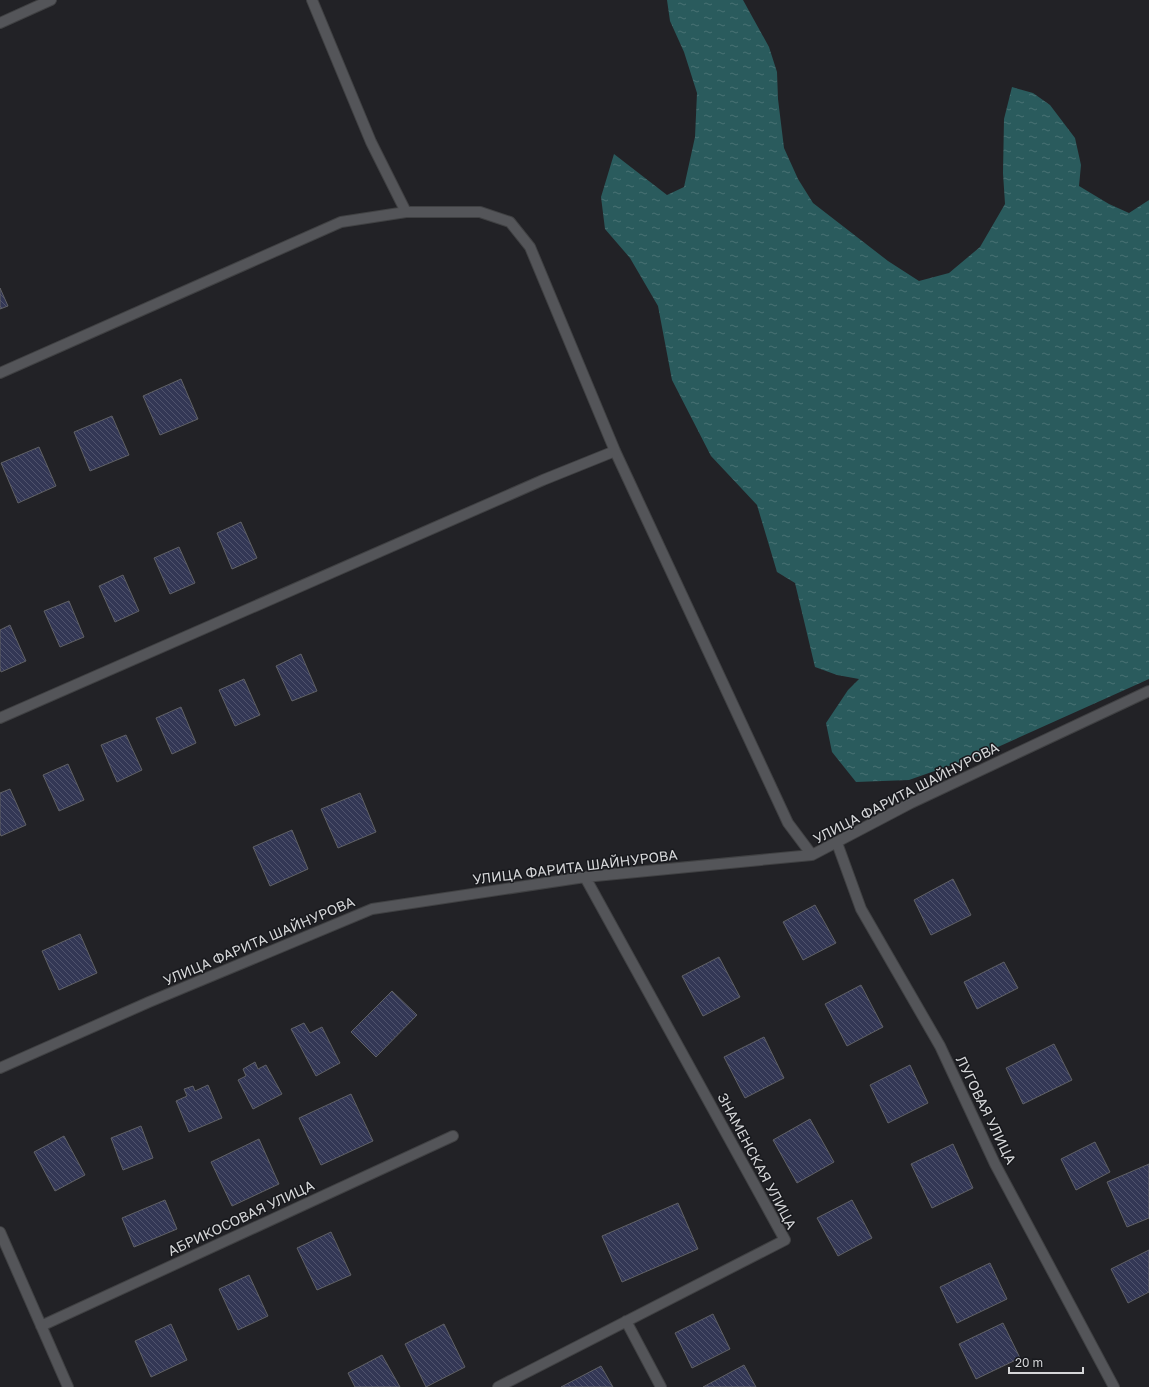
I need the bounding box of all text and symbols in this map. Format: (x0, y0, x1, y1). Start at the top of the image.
street label: УЛИЦА ФАРИТА ШАЙНУРОВА (810, 738, 1002, 847)
street label: УЛИЦА ФАРИТА ШАЙНУРОВА (472, 845, 679, 888)
street label: УЛИЦА ФАРИТА ШАЙНУРОВА (161, 892, 358, 989)
street label: ЛУГОВАЯ УЛИЦА (953, 1053, 1020, 1167)
street label: ЗНАМЕНСКАЯ УЛИЦА (714, 1090, 801, 1232)
street label: АБРИКОСОВАЯ УЛИЦА (165, 1176, 317, 1259)
scale bar (1009, 1349, 1083, 1375)
text: 20 m (1015, 1355, 1043, 1370)

